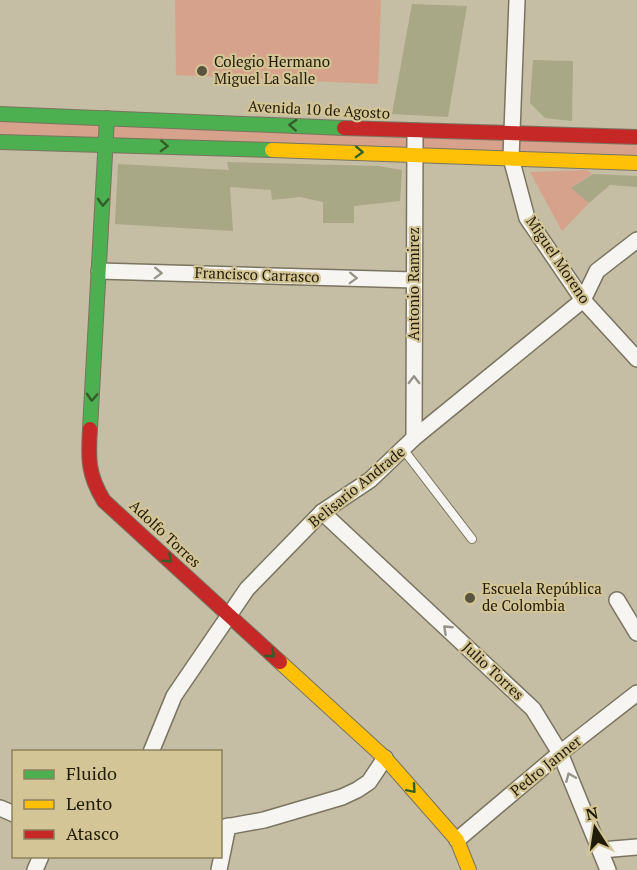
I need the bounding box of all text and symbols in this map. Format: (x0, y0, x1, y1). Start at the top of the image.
place label: Colegio Hermano Miguel La Salle (214, 51, 330, 88)
marker: Colegio Hermano Miguel La Salle (195, 64, 209, 78)
street label: Avenida 10 de Agosto (248, 95, 391, 123)
one-way arrow (289, 118, 298, 131)
one-way arrow (159, 139, 168, 152)
one-way arrow (354, 146, 363, 159)
one-way arrow (96, 198, 109, 207)
street label: Miguel Moreno (522, 212, 596, 307)
street label: Antonio Ramirez (403, 227, 423, 341)
street label: Francisco Carrasco (194, 262, 320, 286)
one-way arrow (153, 266, 162, 279)
one-way arrow (348, 272, 357, 284)
one-way arrow (408, 375, 420, 384)
one-way arrow (85, 392, 98, 401)
street label: Belisario Andrade (304, 441, 409, 531)
street label: Adolfo Torres (126, 495, 206, 571)
one-way arrow (162, 552, 172, 563)
place label: Escuela República de Colombia (482, 578, 602, 615)
marker: Escuela República de Colombia (463, 591, 477, 605)
one-way arrow (444, 625, 454, 636)
street label: Julio Torres (459, 637, 529, 704)
one-way arrow (265, 647, 275, 658)
street label: Pedro Janner (506, 730, 585, 800)
legend (12, 750, 222, 858)
text: Fluido (66, 761, 117, 785)
one-way arrow (565, 772, 577, 783)
one-way arrow (405, 782, 416, 793)
text: Lento (66, 791, 112, 815)
north arrow (565, 798, 625, 858)
text: N (584, 801, 600, 825)
text: Atasco (66, 821, 119, 845)

